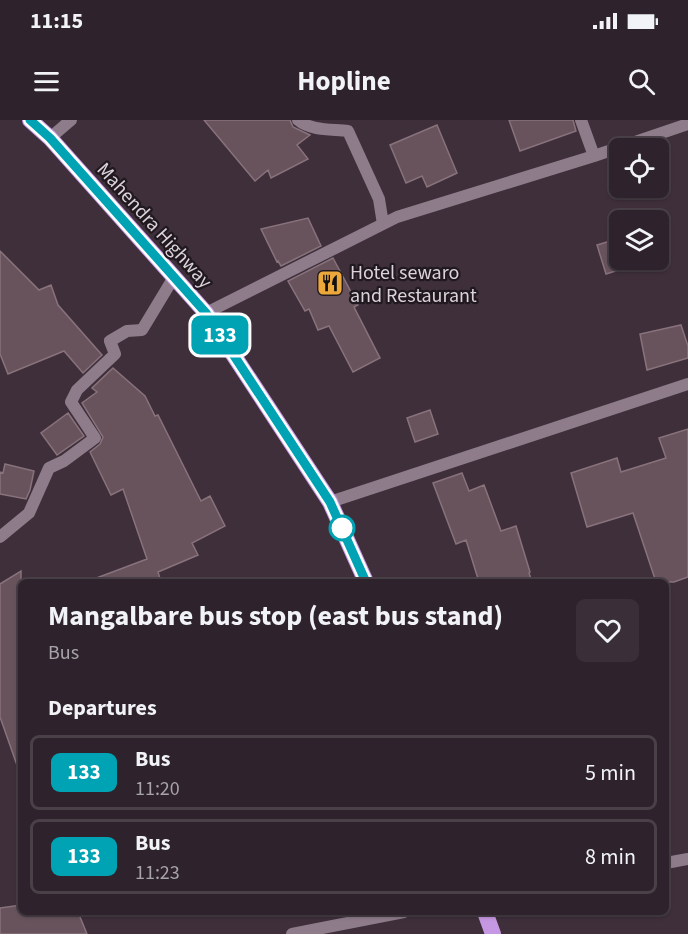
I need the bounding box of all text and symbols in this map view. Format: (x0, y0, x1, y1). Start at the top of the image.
text: 11:15 (30, 5, 83, 37)
text: Hopline (297, 62, 391, 101)
icon: menu (30, 65, 63, 98)
icon: search (625, 65, 658, 98)
map controls (609, 138, 669, 270)
button: locate (609, 138, 669, 198)
street label: Mahendra Highway (90, 157, 219, 295)
button: layers (609, 210, 669, 270)
place label: Hotel sewaro and Restaurant (350, 259, 477, 310)
restaurant icon: Hotel sewaro and Restaurant (315, 268, 345, 298)
line badge: 133 (186, 316, 254, 354)
text: 133 (203, 320, 237, 350)
unlabelled marker (329, 515, 355, 541)
text: Mangalbare bus stop (east bus stand) (48, 596, 503, 636)
button: heart (576, 599, 639, 662)
text: Bus (48, 639, 79, 667)
text: Departures (48, 692, 157, 724)
text: Bus (135, 743, 171, 775)
text: 133 (67, 757, 101, 787)
text: 5 min (585, 757, 636, 789)
text: 11:20 (135, 775, 180, 803)
text: Bus (135, 827, 171, 859)
text: 133 (67, 841, 101, 871)
text: 8 min (585, 841, 636, 873)
text: 11:23 (135, 859, 180, 887)

